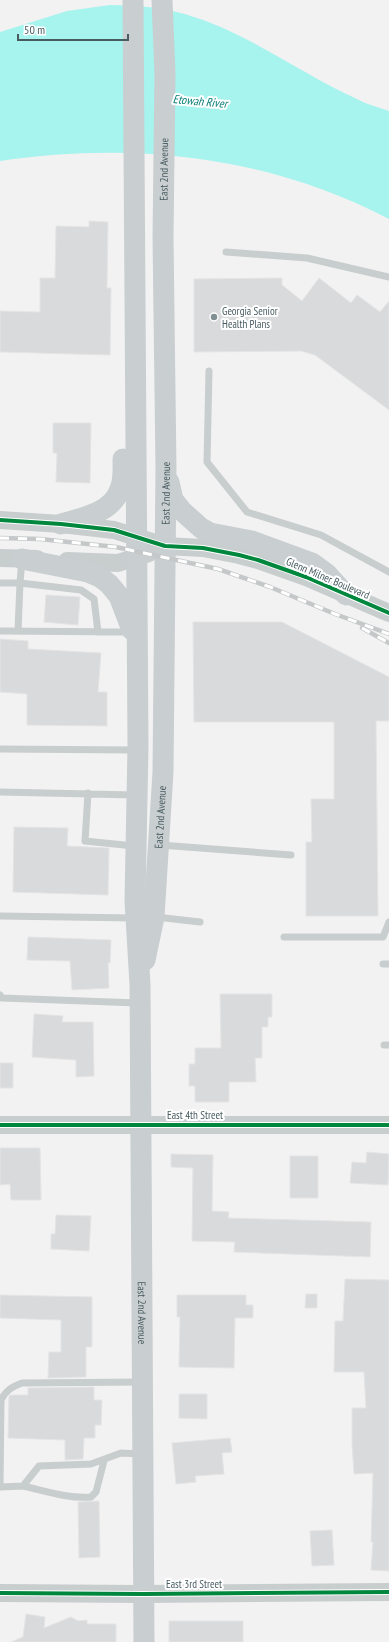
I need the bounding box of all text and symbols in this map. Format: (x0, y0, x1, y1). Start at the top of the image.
scale bar (18, 16, 128, 42)
text: 50 m (24, 22, 45, 37)
water label: Etowah River (172, 91, 229, 111)
street label: East 2nd Avenue (156, 137, 171, 201)
place label: Georgia Senior Health Plans (222, 304, 278, 331)
marker: Georgia Senior Health Plans (209, 312, 219, 322)
street label: East 2nd Avenue (158, 461, 173, 525)
street label: Glenn Milner Boulevard (284, 554, 372, 602)
street label: East 2nd Avenue (151, 785, 169, 849)
street label: East 4th Street (167, 1108, 223, 1122)
street label: East 2nd Avenue (135, 1281, 149, 1345)
street label: East 3rd Street (166, 1577, 222, 1591)

